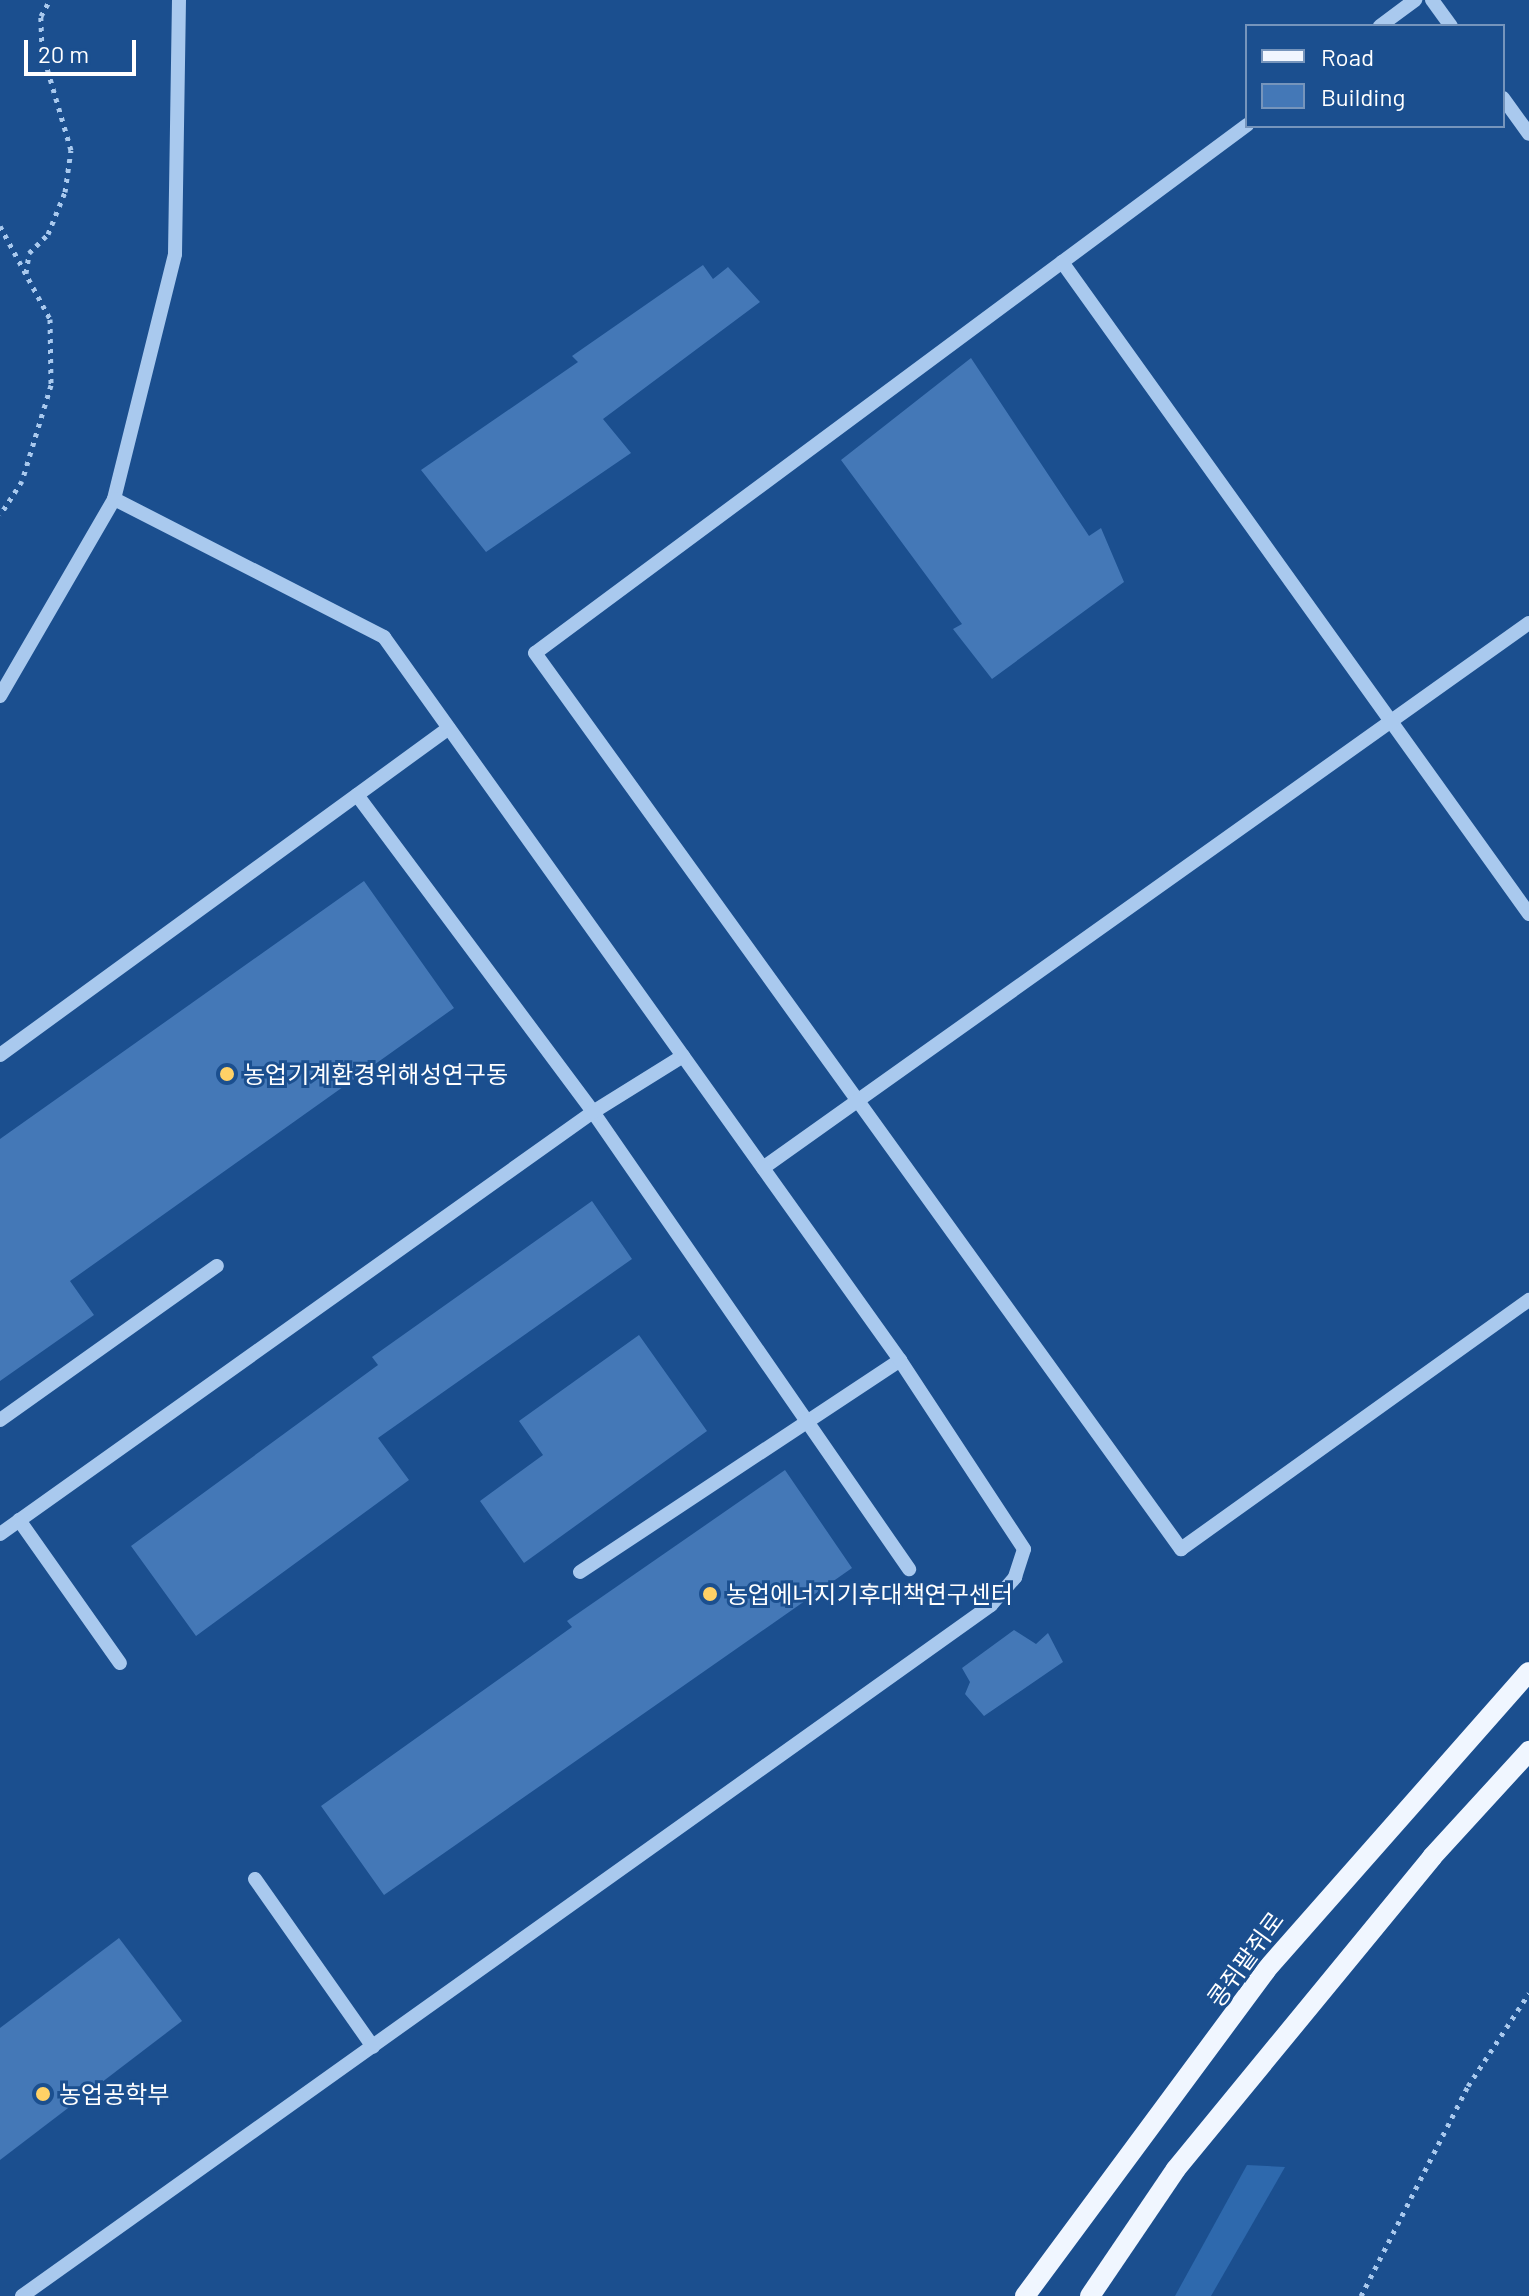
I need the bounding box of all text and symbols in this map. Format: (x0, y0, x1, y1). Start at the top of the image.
scale bar (28, 24, 140, 74)
legend (1245, 24, 1505, 128)
text: 20 m (38, 39, 89, 68)
text: Road (1321, 42, 1374, 71)
text: Building (1321, 82, 1405, 111)
place label: 농업기계환경위해성연구동 (243, 1060, 508, 1088)
marker: 농업기계환경위해성연구동 (218, 1065, 236, 1083)
place label: 농업에너지기후대책연구센터 (726, 1580, 1013, 1608)
marker: 농업에너지기후대책연구센터 (701, 1585, 719, 1603)
street label: 콩쥐팥쥐로 (1201, 1906, 1289, 2012)
place label: 농업공학부 (59, 2080, 169, 2108)
marker: 농업공학부 (34, 2085, 52, 2103)

